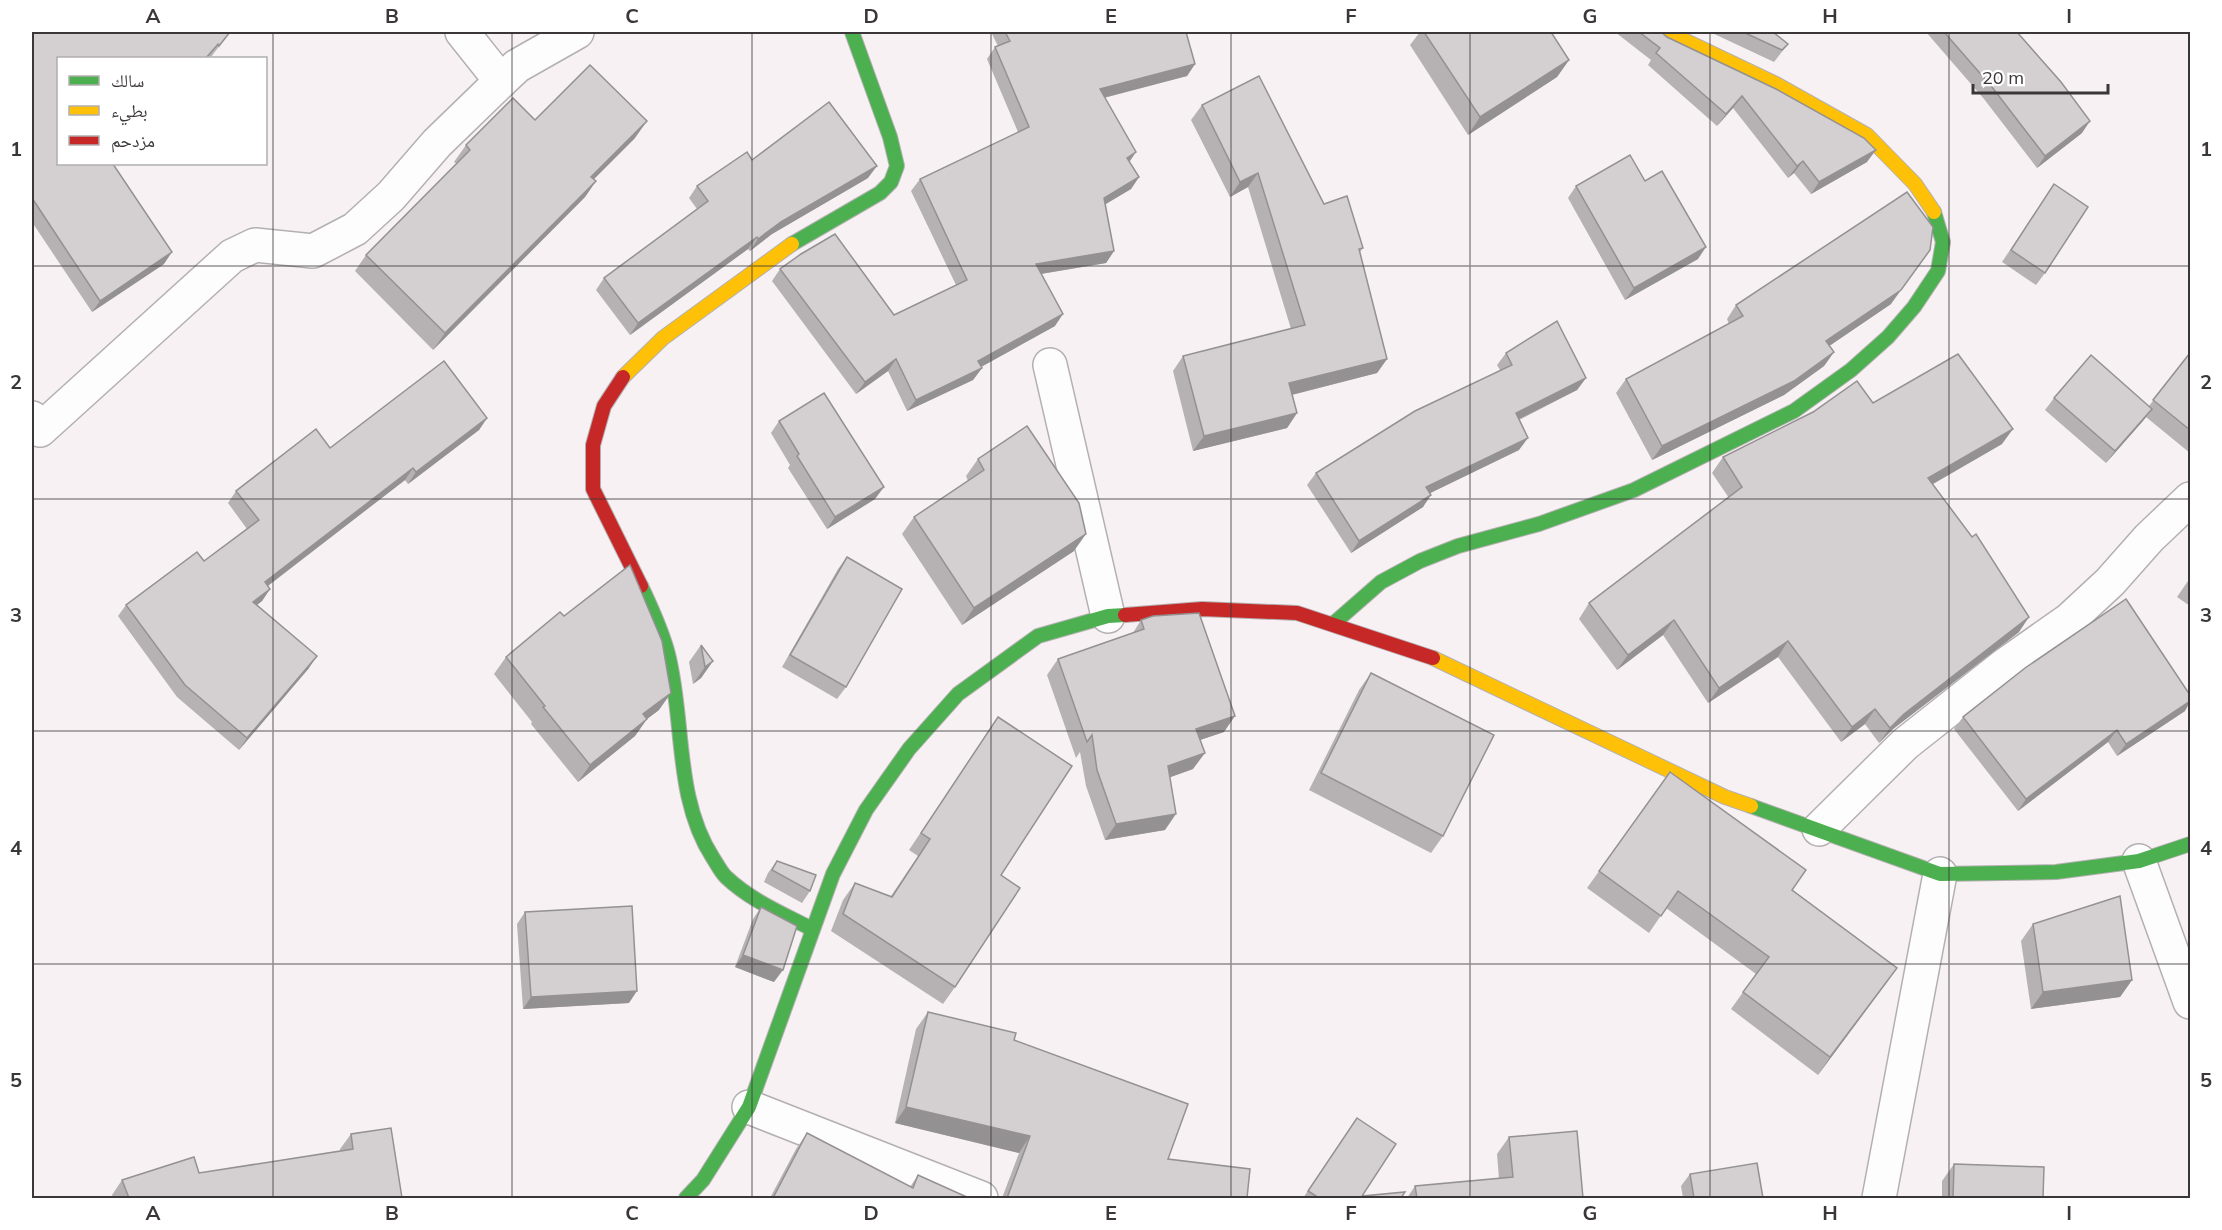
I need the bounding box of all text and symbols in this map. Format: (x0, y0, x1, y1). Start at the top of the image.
text: A (146, 3, 161, 28)
text: B (385, 3, 399, 28)
text: C (625, 3, 639, 28)
text: D (863, 3, 879, 28)
text: E (1105, 3, 1117, 28)
text: F (1345, 3, 1357, 28)
text: G (1583, 3, 1597, 28)
text: H (1822, 3, 1838, 28)
text: I (2066, 3, 2072, 28)
legend (57, 57, 267, 165)
scale bar (1973, 57, 2108, 95)
text: 20 m (1982, 66, 2024, 89)
text: سالك (111, 69, 144, 92)
text: بطيء (111, 99, 148, 126)
text: مزدحم (111, 129, 155, 153)
text: 1 (10, 136, 22, 161)
text: 1 (2200, 136, 2212, 161)
text: 2 (10, 369, 22, 394)
text: 2 (2200, 369, 2212, 394)
text: 3 (10, 602, 22, 627)
text: 3 (2200, 602, 2212, 627)
text: 4 (10, 835, 22, 860)
text: 4 (2200, 835, 2212, 860)
text: 5 (10, 1067, 22, 1092)
text: 5 (2200, 1067, 2212, 1092)
text: A (146, 1200, 161, 1225)
text: B (385, 1200, 399, 1225)
text: C (625, 1200, 639, 1225)
text: D (863, 1200, 879, 1225)
text: E (1105, 1200, 1117, 1225)
text: F (1345, 1200, 1357, 1225)
text: G (1583, 1200, 1597, 1225)
text: H (1822, 1200, 1838, 1225)
text: I (2066, 1200, 2072, 1225)

